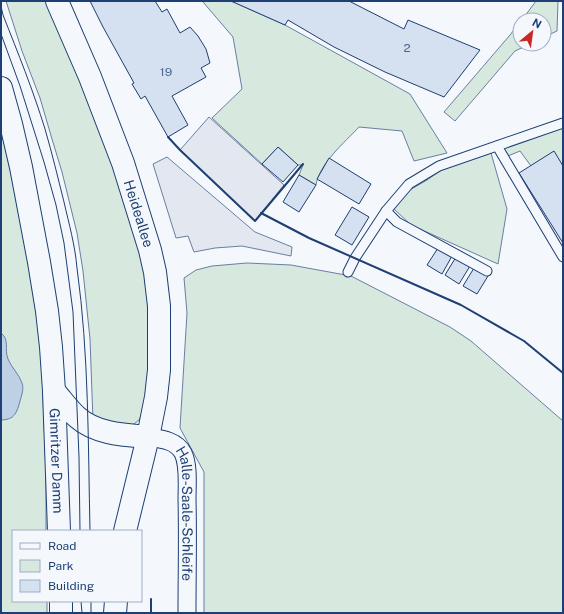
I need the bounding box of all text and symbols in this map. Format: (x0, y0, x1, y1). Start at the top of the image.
north arrow (512, 12, 552, 52)
text: N (530, 16, 544, 31)
house number: 2 (403, 41, 411, 55)
house number: 19 (160, 65, 172, 79)
street label: Heideallee (121, 178, 157, 249)
street label: Gimritzer Damm (47, 408, 66, 514)
street label: Halle-Saale-Schleife (173, 443, 195, 581)
legend (12, 530, 142, 602)
text: Road (48, 539, 76, 553)
text: Park (48, 559, 74, 573)
text: Building (48, 579, 94, 593)

